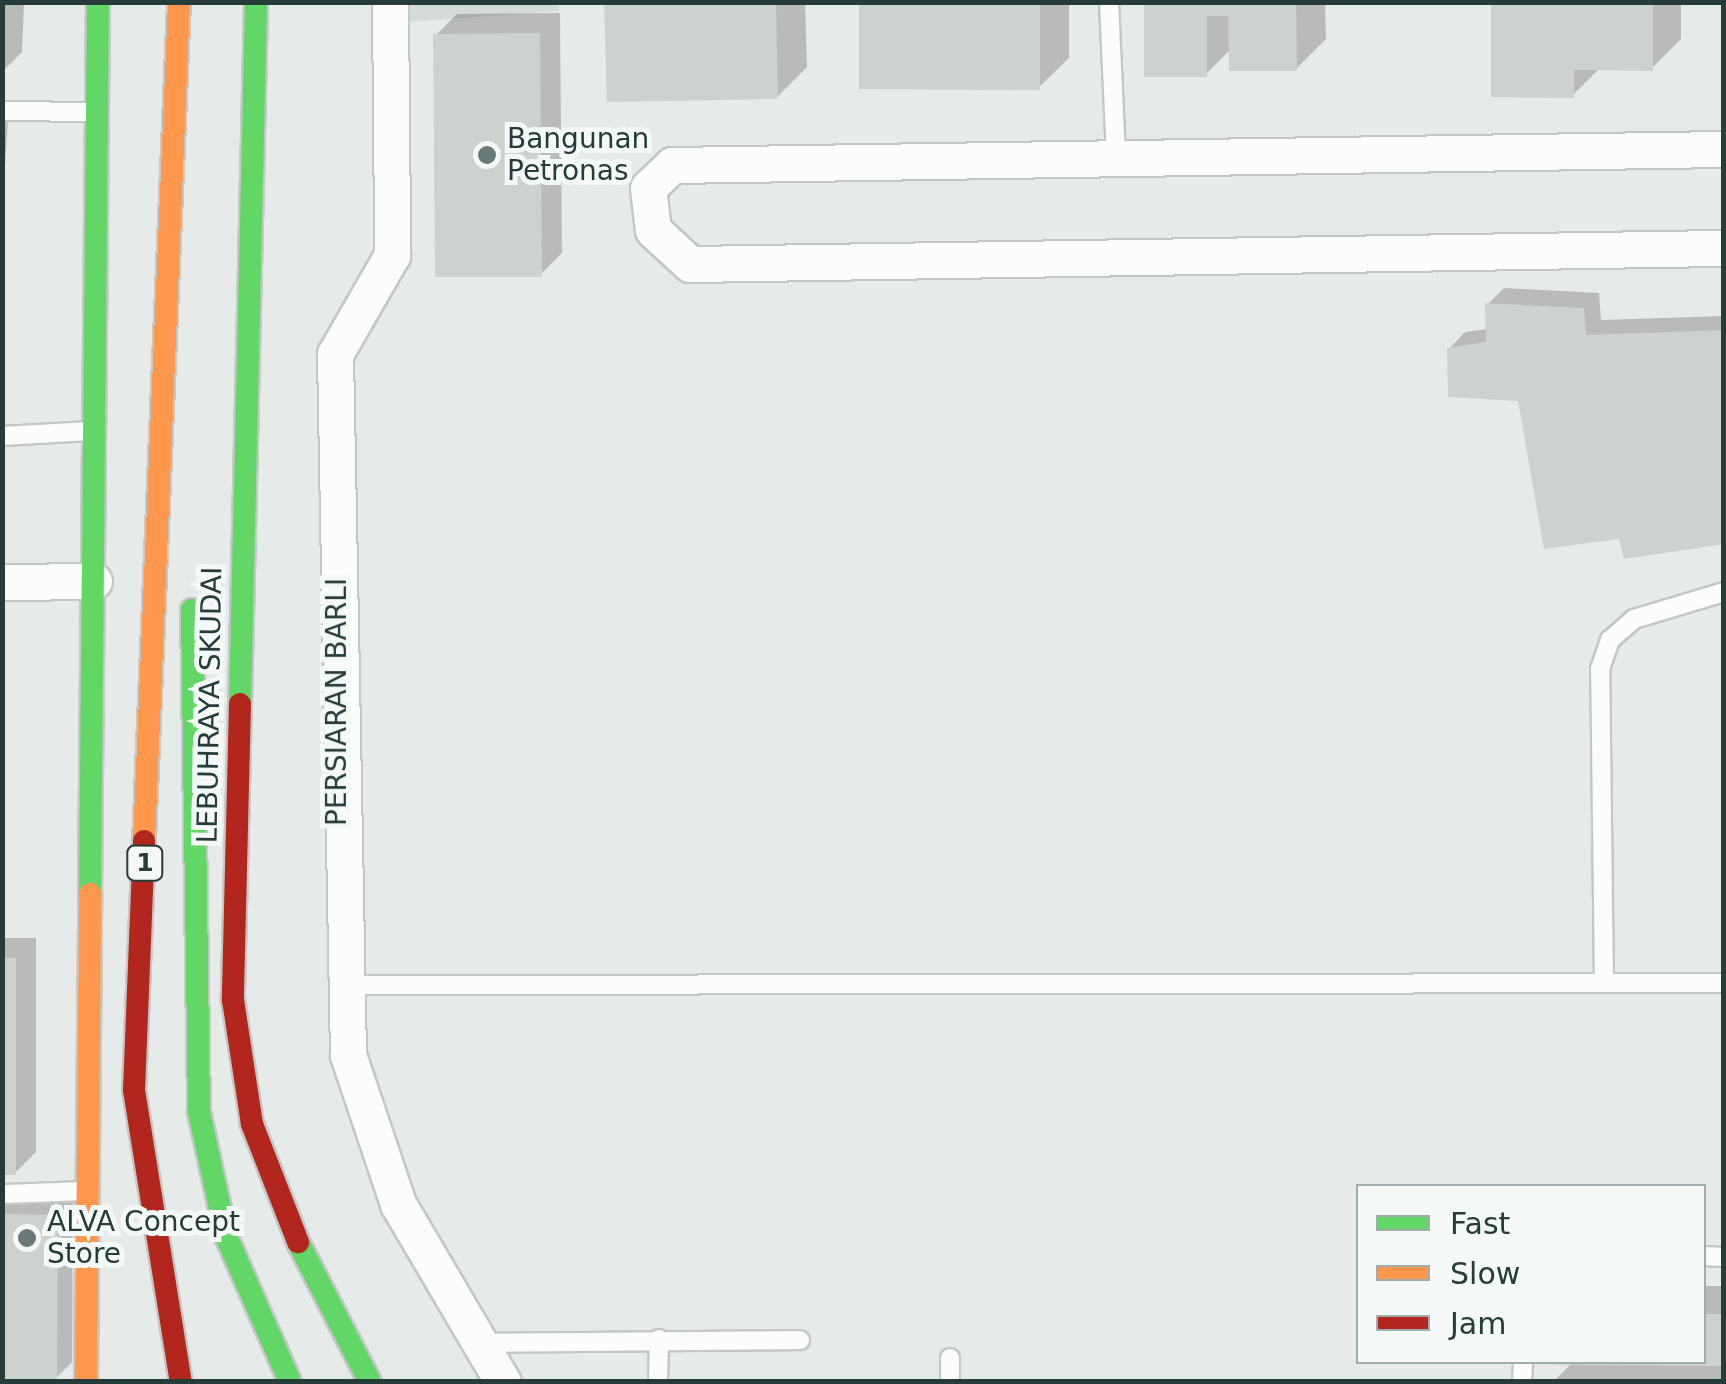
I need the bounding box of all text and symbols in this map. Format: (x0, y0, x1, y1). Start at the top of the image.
place label: Bangunan Petronas (507, 122, 649, 188)
marker: Bangunan Petronas (476, 144, 498, 166)
street label: LEBUHRAYA SKUDAI (191, 566, 229, 844)
street label: PERSIARAN BARLI (320, 578, 354, 826)
road number: 1 (125, 843, 165, 883)
legend (1356, 1184, 1706, 1364)
place label: ALVA Concept Store (47, 1205, 240, 1271)
text: Fast (1450, 1206, 1510, 1241)
marker: ALVA Concept Store (16, 1227, 38, 1249)
text: Slow (1450, 1256, 1520, 1291)
text: Jam (1450, 1306, 1506, 1341)

